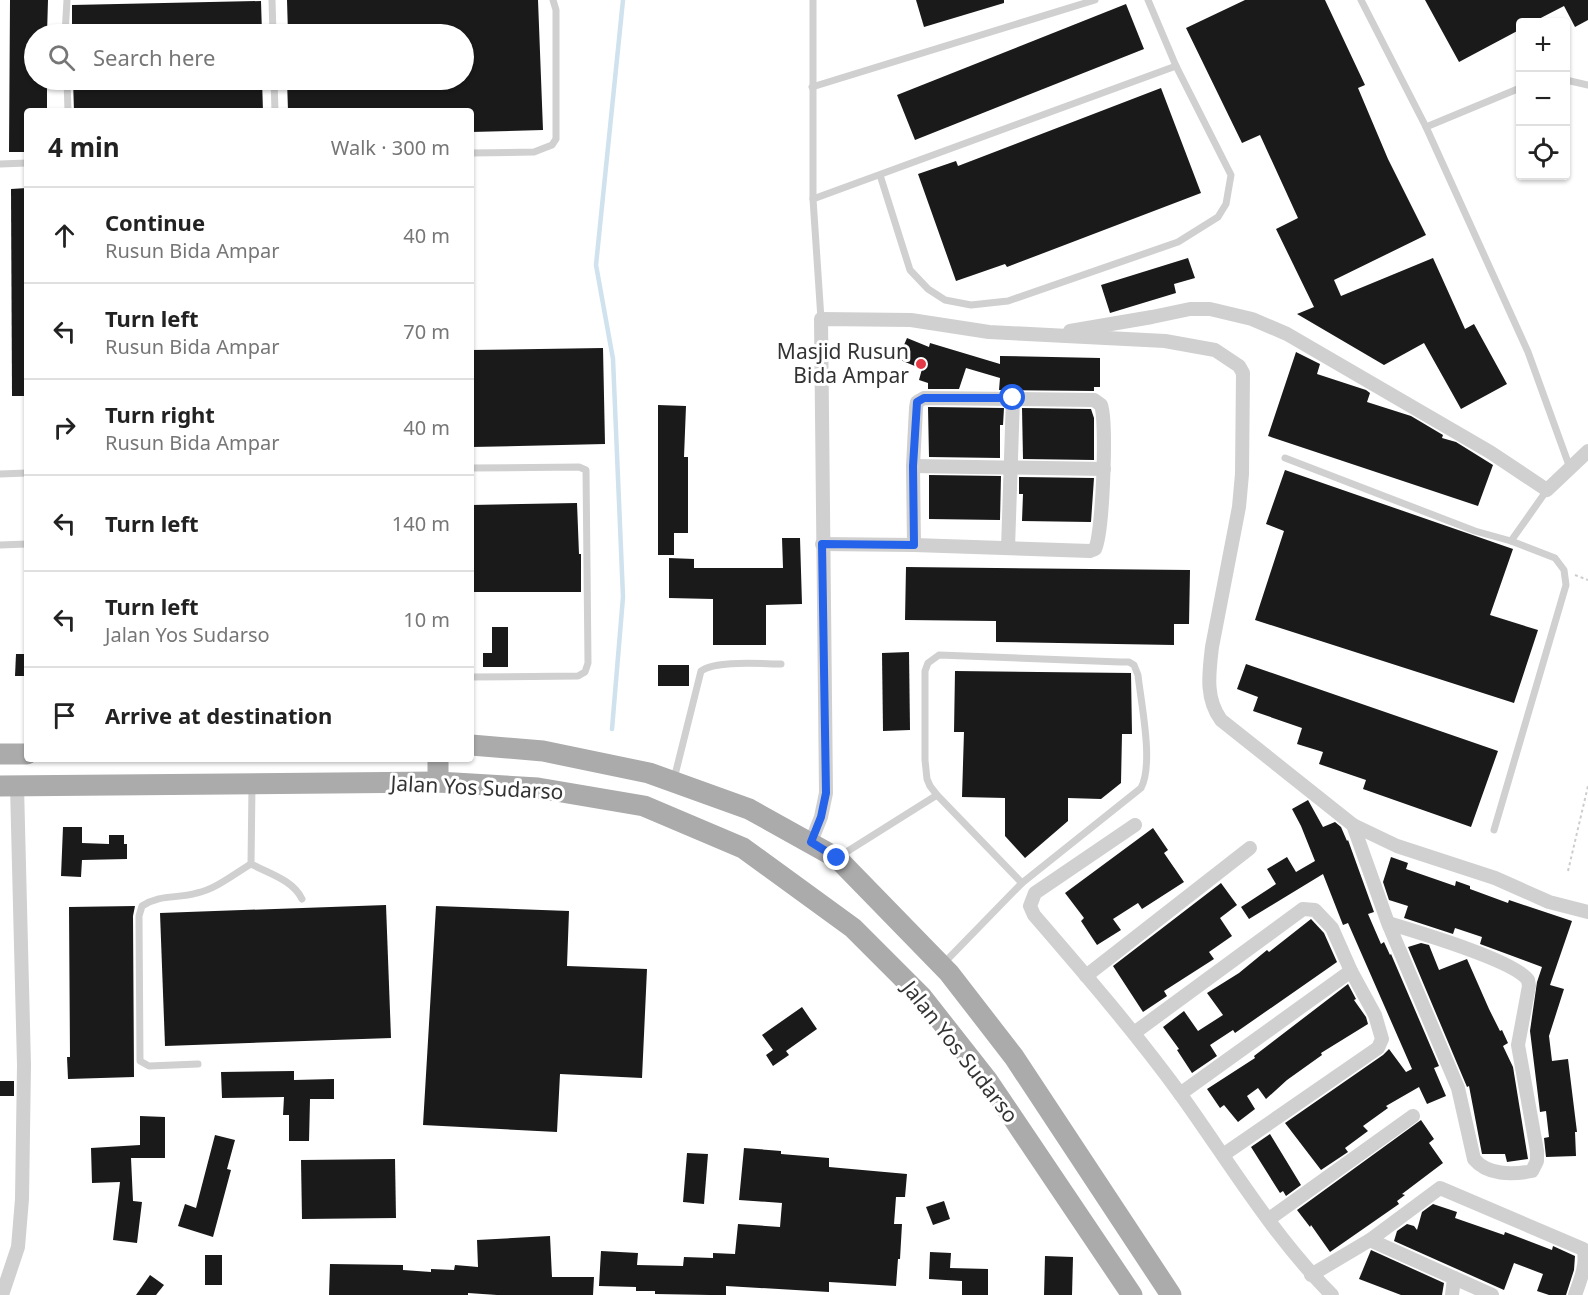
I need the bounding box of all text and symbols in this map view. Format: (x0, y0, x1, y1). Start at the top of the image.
map controls (1516, 18, 1570, 180)
button: + (1516, 18, 1570, 72)
search box (24, 24, 474, 90)
icon: search (45, 41, 78, 74)
text: Search here (93, 42, 215, 72)
button: − (1516, 72, 1570, 126)
button: locate (1516, 126, 1570, 180)
text: 4 min (48, 129, 120, 165)
text: Walk · 300 m (331, 134, 450, 161)
text: Continue (105, 207, 205, 237)
icon: ahead (48, 219, 81, 252)
text: 40 m (403, 222, 450, 249)
text: Rusun Bida Ampar (105, 237, 279, 264)
text: Turn left (105, 303, 199, 333)
icon: left (48, 315, 81, 348)
text: 70 m (403, 318, 450, 345)
text: Rusun Bida Ampar (105, 333, 279, 360)
place label: Masjid Rusun Bida Ampar (777, 337, 909, 389)
marker: Masjid Rusun Bida Ampar (914, 357, 928, 371)
route start (999, 384, 1025, 410)
text: Turn right (105, 399, 215, 429)
icon: right (48, 411, 81, 444)
text: 40 m (403, 414, 450, 441)
text: Rusun Bida Ampar (105, 429, 279, 456)
icon: left (48, 507, 81, 540)
text: Turn left (105, 508, 199, 538)
text: 140 m (392, 510, 450, 537)
text: Turn left (105, 591, 199, 621)
icon: left (48, 603, 81, 636)
text: 10 m (403, 606, 450, 633)
text: Jalan Yos Sudarso (105, 621, 270, 648)
icon: arrive (48, 699, 81, 732)
text: Arrive at destination (105, 700, 332, 730)
street label: Jalan Yos Sudarso (388, 768, 564, 806)
route end (823, 844, 849, 870)
street label: Jalan Yos Sudarso (895, 973, 1025, 1128)

